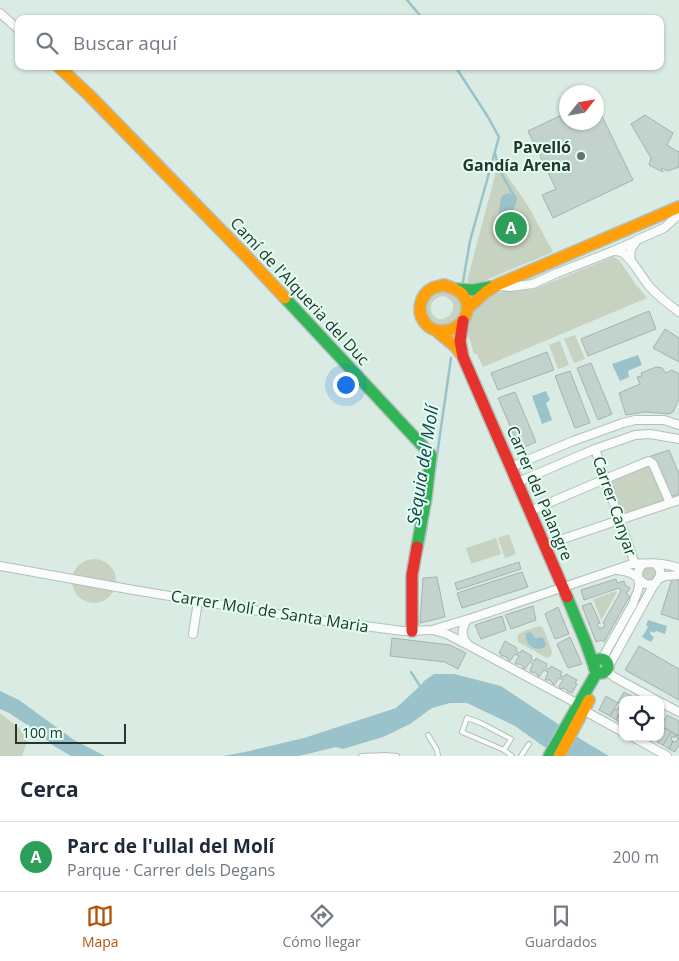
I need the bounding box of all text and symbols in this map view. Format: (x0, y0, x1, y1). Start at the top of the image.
search box (15, 15, 664, 70)
icon: search (33, 29, 61, 57)
text: Buscar aquí (73, 30, 177, 56)
north arrow (559, 85, 604, 130)
place label: Pavelló Gandía Arena (462, 136, 571, 176)
marker: Pavelló Gandía Arena (575, 150, 587, 162)
pin: A (495, 209, 527, 247)
street label: Camí de l'Alqueria del Duc (226, 212, 375, 370)
your location (333, 372, 359, 398)
water label: Sèquia del Molí (401, 401, 444, 527)
street label: Carrer del Palangre (502, 422, 578, 564)
street label: Carrer Canyar (588, 453, 642, 559)
street label: Carrer Molí de Santa Maria (170, 585, 370, 637)
map controls (619, 696, 664, 741)
button: locate (619, 696, 664, 741)
scale bar (15, 721, 126, 744)
text: 100 m (22, 723, 63, 742)
text: Cerca (20, 775, 79, 803)
text: Parc de l'ullal del Molí (67, 833, 274, 859)
text: A (30, 846, 42, 868)
text: 200 m (613, 846, 659, 868)
text: Parque · Carrer dels Degans (67, 859, 275, 881)
tab: Mapa (82, 902, 119, 951)
tab: Cómo llegar (283, 902, 361, 951)
tab: Guardados (525, 902, 597, 951)

